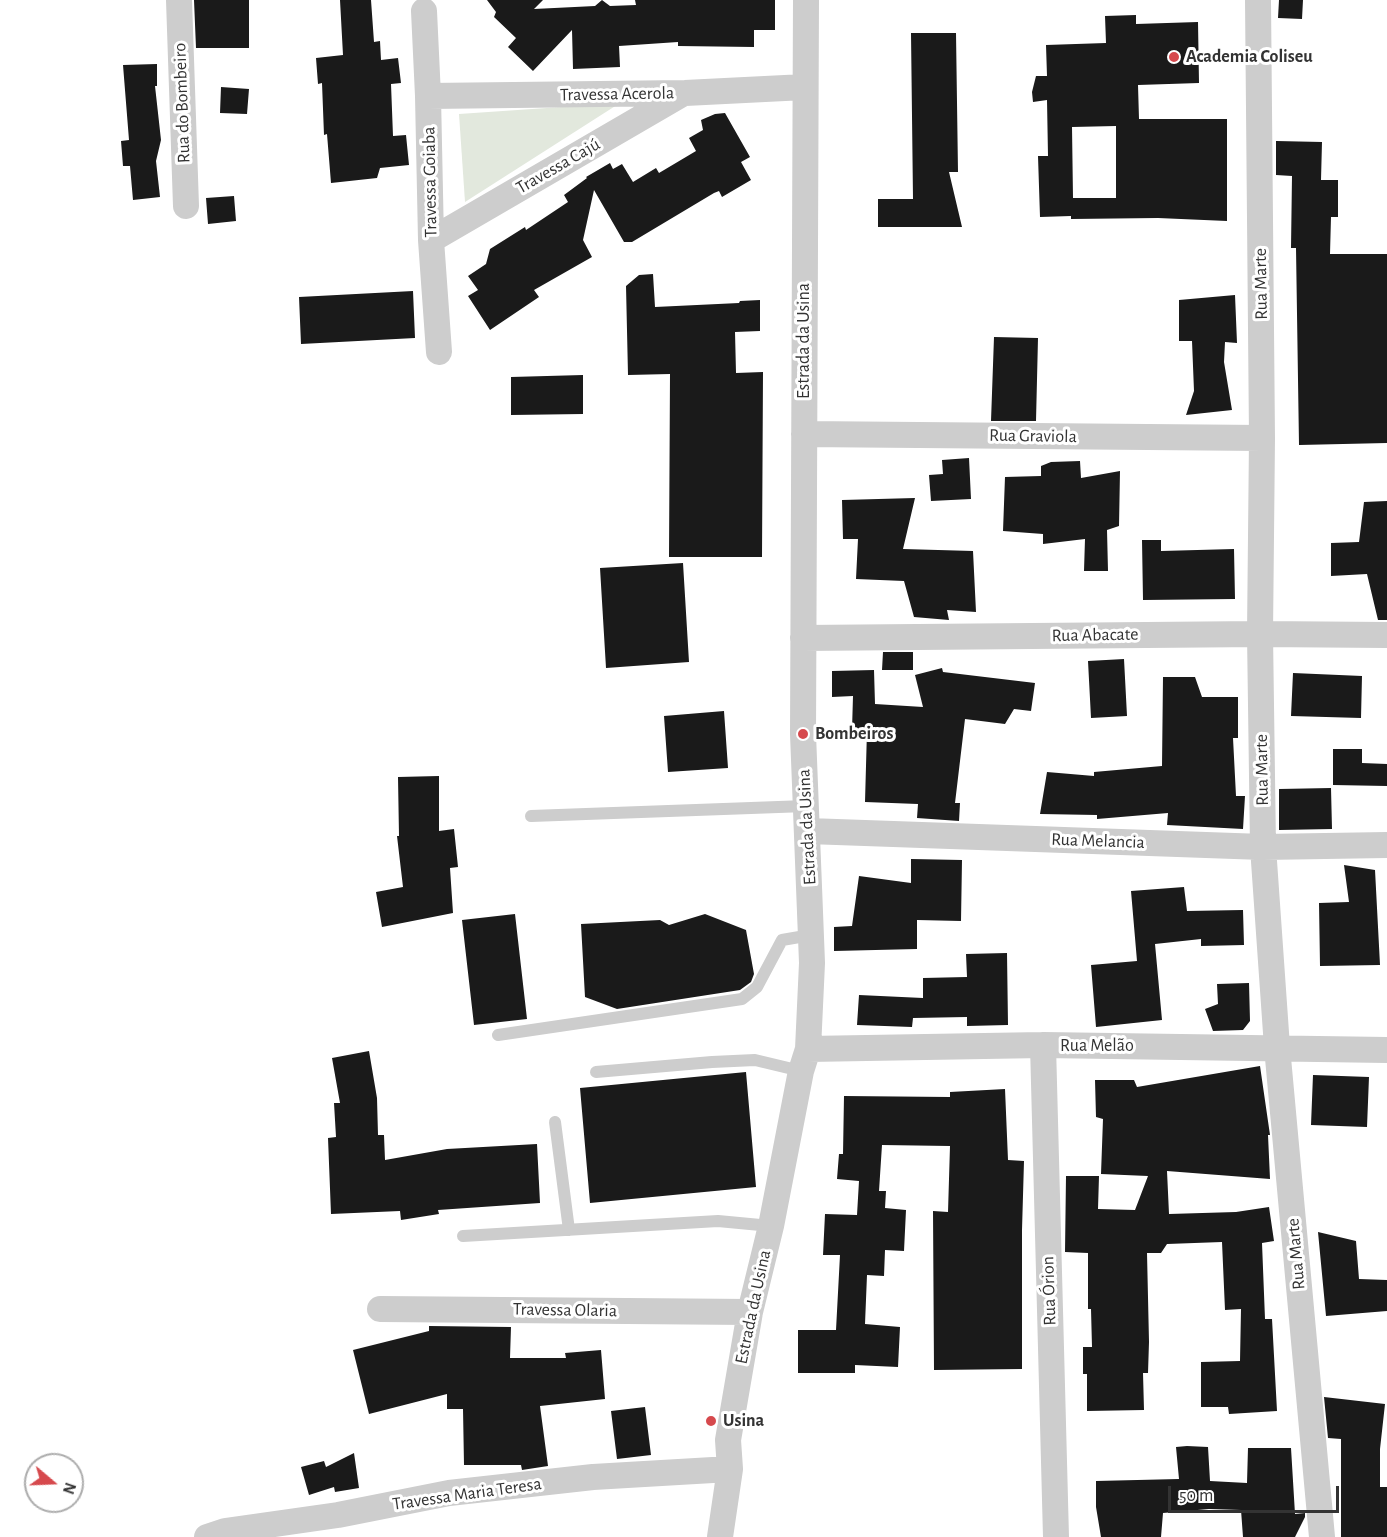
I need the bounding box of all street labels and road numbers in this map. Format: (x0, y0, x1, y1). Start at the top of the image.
street label: Rua do Bombeiro (169, 43, 195, 163)
street label: Travessa Acerola (560, 82, 674, 106)
street label: Travessa Goiaba (418, 126, 442, 238)
street label: Travessa Cajú (512, 133, 604, 199)
street label: Rua Marte (1250, 248, 1272, 320)
street label: Estrada da Usina (793, 283, 815, 399)
street label: Rua Graviola (989, 424, 1077, 448)
street label: Rua Abacate (1051, 623, 1139, 647)
street label: Rua Marte (1251, 734, 1273, 806)
street label: Estrada da Usina (793, 768, 821, 886)
street label: Rua Melancia (1051, 829, 1145, 853)
street label: Rua Melão (1060, 1035, 1134, 1057)
street label: Rua Marte (1282, 1217, 1310, 1291)
street label: Estrada da Usina (730, 1248, 776, 1366)
street label: Rua Órion (1037, 1256, 1061, 1326)
street label: Travessa Olaria (513, 1298, 617, 1322)
street label: Travessa Maria Teresa (391, 1473, 543, 1515)

